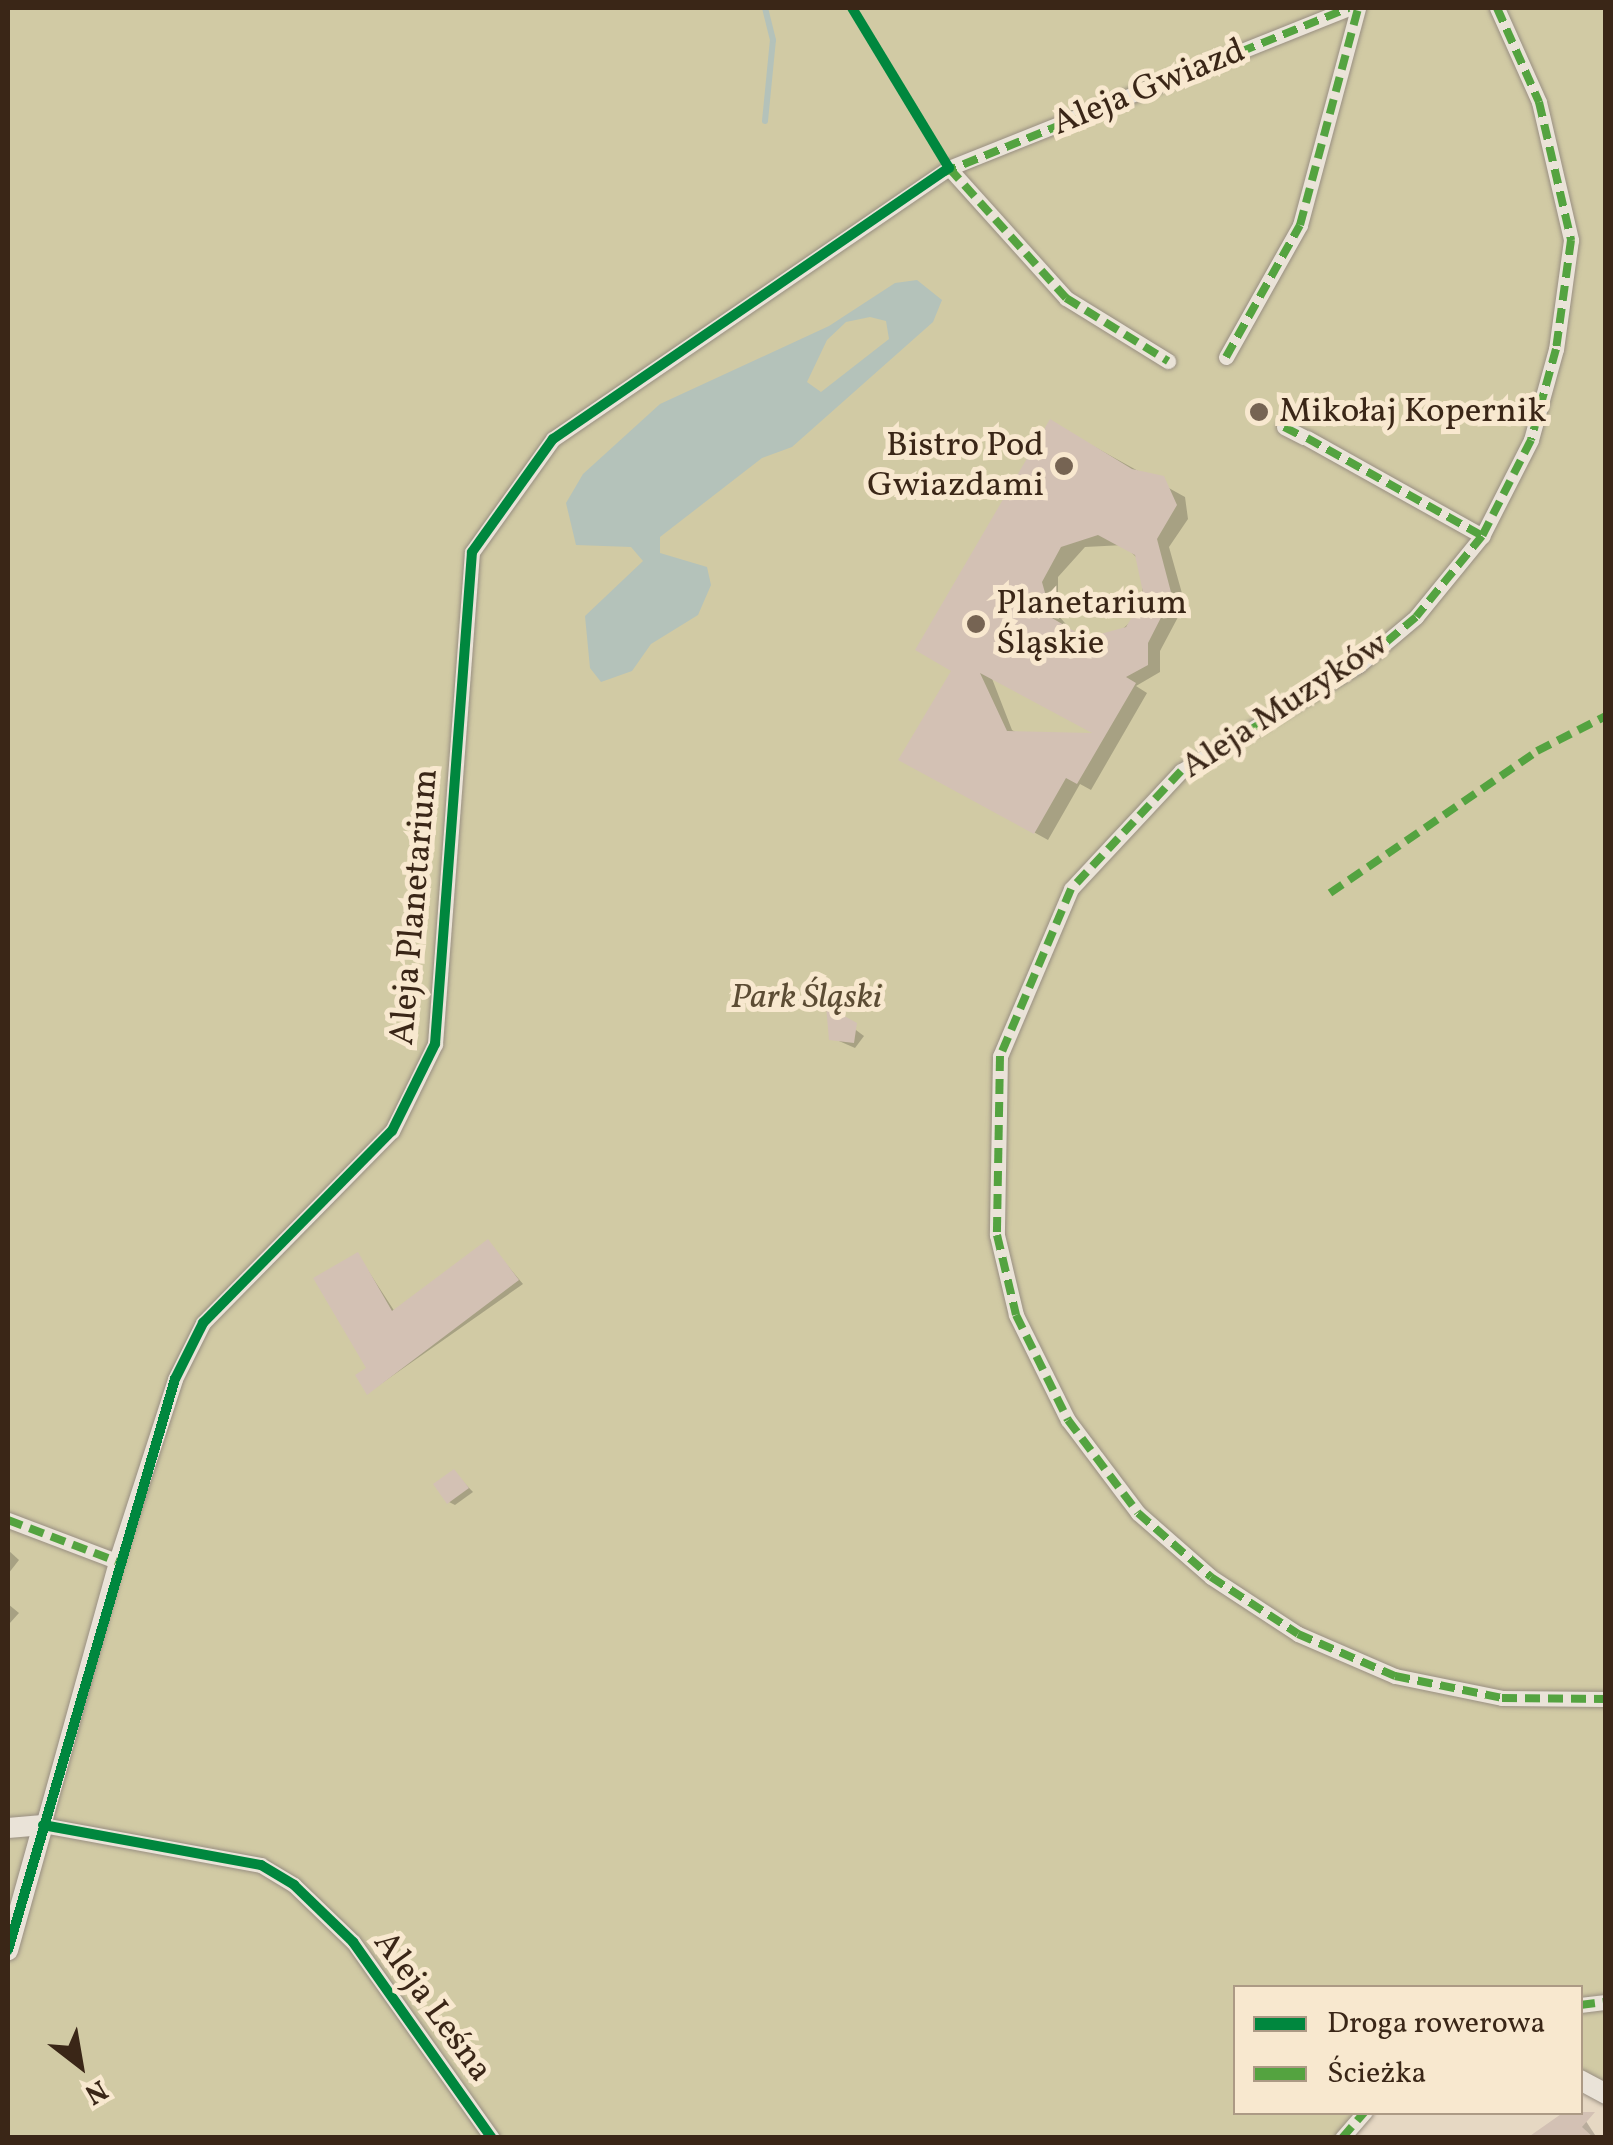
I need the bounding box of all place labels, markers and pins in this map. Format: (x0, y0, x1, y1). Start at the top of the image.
place label: Mikołaj Kopernik (1279, 391, 1547, 433)
marker: Mikołaj Kopernik (1248, 401, 1270, 423)
place label: Bistro Pod Gwiazdami (867, 425, 1044, 507)
marker: Bistro Pod Gwiazdami (1053, 455, 1075, 477)
place label: Planetarium Śląskie (996, 583, 1187, 665)
marker: Planetarium Śląskie (965, 613, 987, 635)

